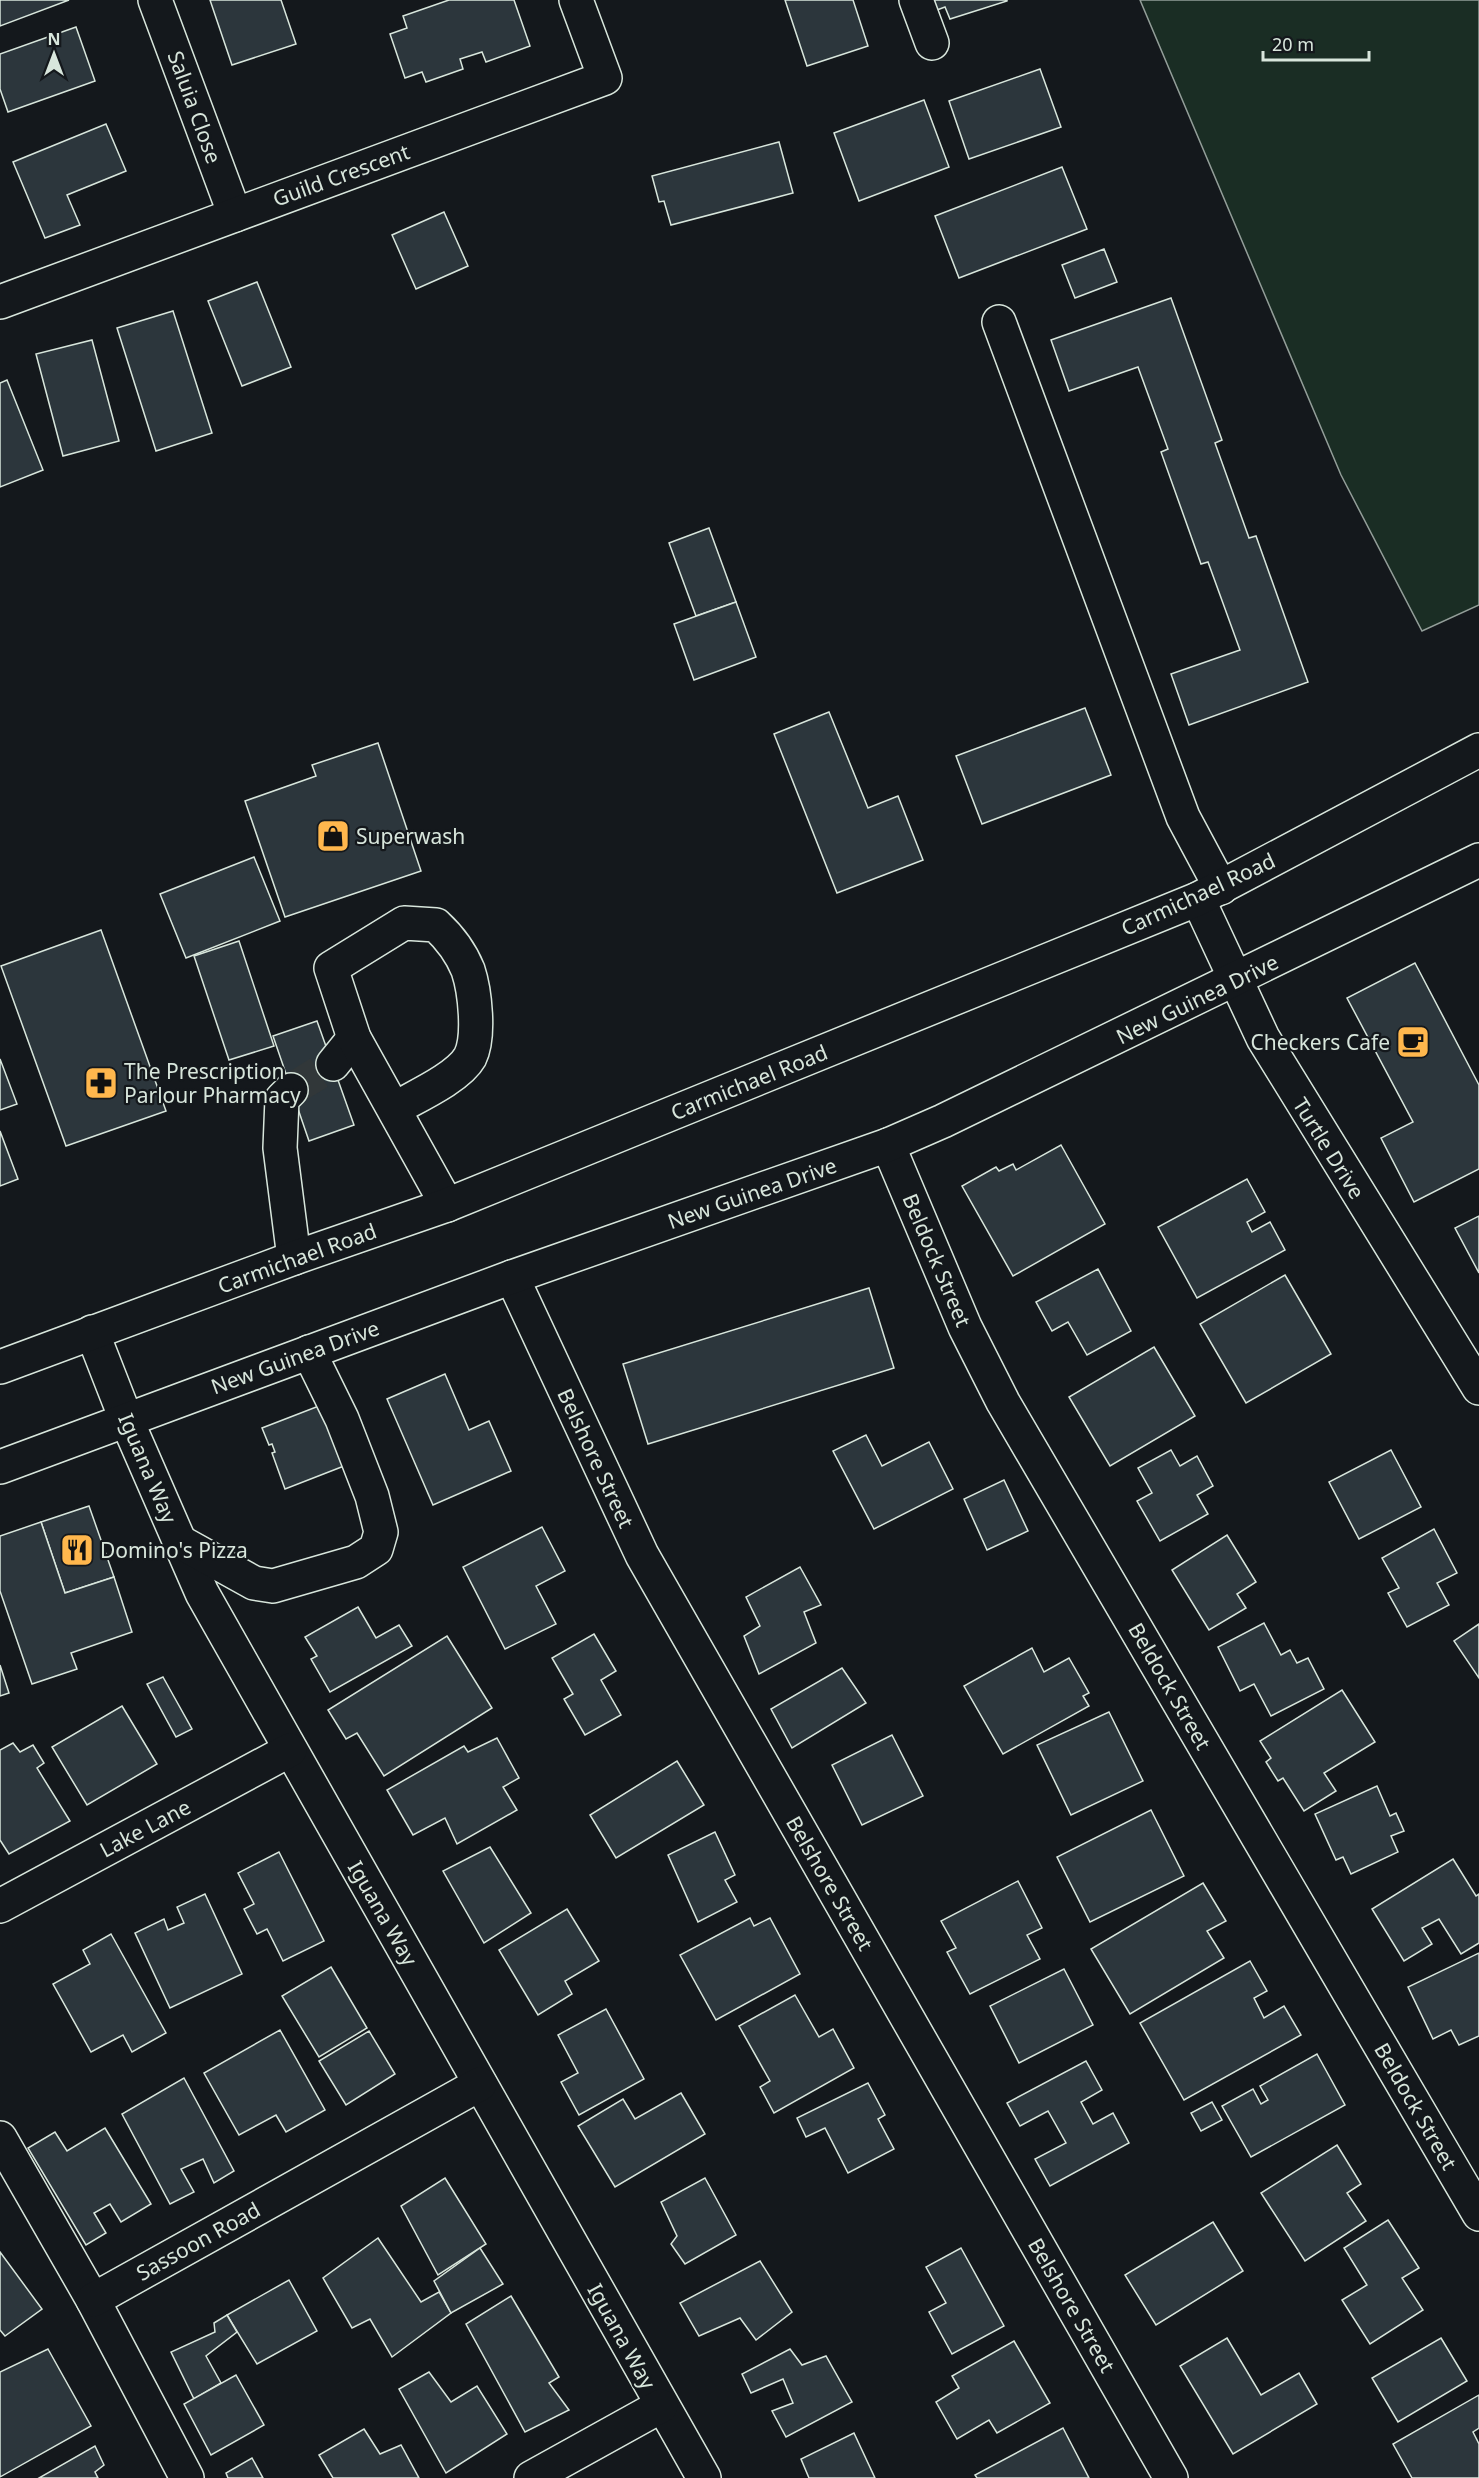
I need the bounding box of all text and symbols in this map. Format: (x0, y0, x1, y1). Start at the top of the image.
north arrow (24, 24, 84, 84)
scale bar (1263, 24, 1370, 62)
text: N (47, 28, 61, 50)
text: 20 m (1272, 32, 1314, 56)
street label: Saluia Close (162, 47, 228, 167)
street label: Guild Crescent (269, 137, 414, 213)
shop icon: Superwash (315, 818, 351, 854)
place label: Superwash (356, 822, 465, 850)
street label: Carmichael Road (1116, 846, 1280, 942)
street label: New Guinea Drive (1111, 948, 1283, 1050)
cafe icon: Checkers Cafe (1395, 1024, 1431, 1060)
place label: Checkers Cafe (1250, 1028, 1390, 1056)
street label: Carmichael Road (666, 1038, 832, 1126)
place label: The Prescription Parlour Pharmacy (124, 1057, 301, 1109)
pharmacy icon: The Prescription Parlour Pharmacy (83, 1065, 119, 1101)
street label: Turtle Drive (1287, 1092, 1371, 1204)
street label: New Guinea Drive (664, 1151, 840, 1235)
street label: Beldock Street (896, 1189, 978, 1331)
street label: Carmichael Road (214, 1216, 380, 1300)
street label: New Guinea Drive (207, 1314, 383, 1400)
street label: Belshore Street (551, 1384, 641, 1533)
street label: Iguana Way (112, 1409, 184, 1527)
restaurant icon: Domino's Pizza (59, 1532, 95, 1568)
place label: Domino's Pizza (100, 1536, 248, 1564)
street label: Beldock Street (1122, 1618, 1218, 1755)
street label: Lake Lane (95, 1792, 195, 1864)
street label: Belshore Street (780, 1811, 880, 1956)
street label: Iguana Way (342, 1855, 424, 1971)
street label: Beldock Street (1368, 2038, 1464, 2175)
street label: Sassoon Road (131, 2195, 265, 2287)
street label: Belshore Street (1022, 2233, 1122, 2378)
street label: Iguana Way (581, 2278, 663, 2394)

